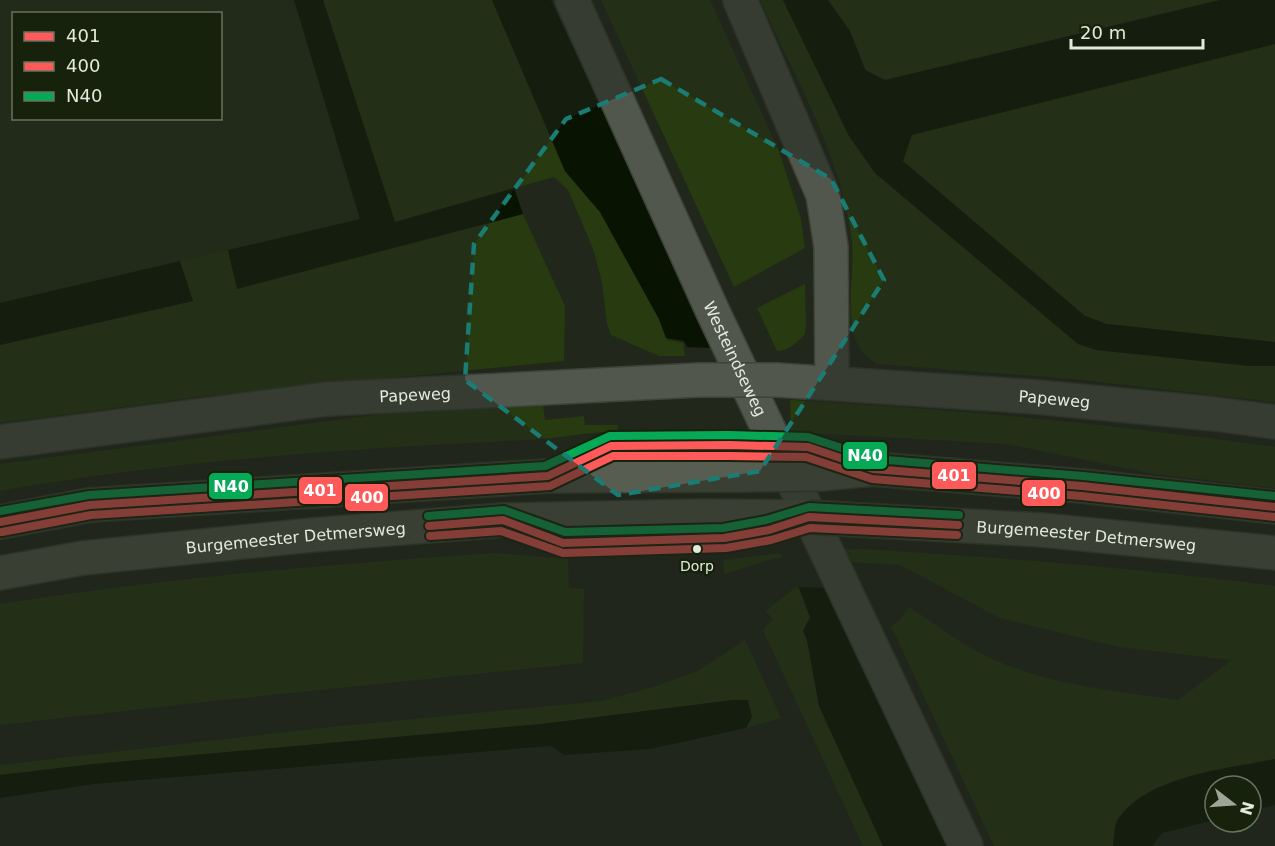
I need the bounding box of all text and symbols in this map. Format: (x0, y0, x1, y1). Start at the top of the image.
legend (12, 12, 222, 120)
scale bar (1071, 12, 1203, 50)
text: 20 m (1080, 22, 1126, 43)
text: 401 (66, 25, 100, 46)
text: 400 (66, 55, 100, 76)
text: N40 (66, 85, 102, 106)
street label: Westeindseweg (700, 298, 770, 419)
street label: Papeweg (379, 383, 451, 406)
street label: Papeweg (1018, 386, 1091, 412)
line badge: N40 (842, 441, 888, 470)
text: N40 (847, 446, 883, 465)
line badge: 401 (931, 461, 977, 490)
text: 401 (937, 466, 971, 485)
line badge: N40 (208, 472, 253, 500)
line badge: 401 (298, 476, 343, 505)
text: N40 (213, 477, 249, 496)
line badge: 400 (1021, 479, 1066, 507)
text: 401 (303, 481, 337, 500)
line badge: 400 (344, 483, 389, 512)
text: 400 (1027, 484, 1061, 503)
text: 400 (350, 488, 384, 507)
street label: Burgemeester Detmersweg (976, 517, 1197, 555)
street label: Burgemeester Detmersweg (185, 518, 406, 557)
marker: Dorp (691, 543, 703, 555)
place label: Dorp (680, 558, 714, 574)
north arrow (1203, 774, 1263, 834)
text: N (1236, 799, 1258, 817)

